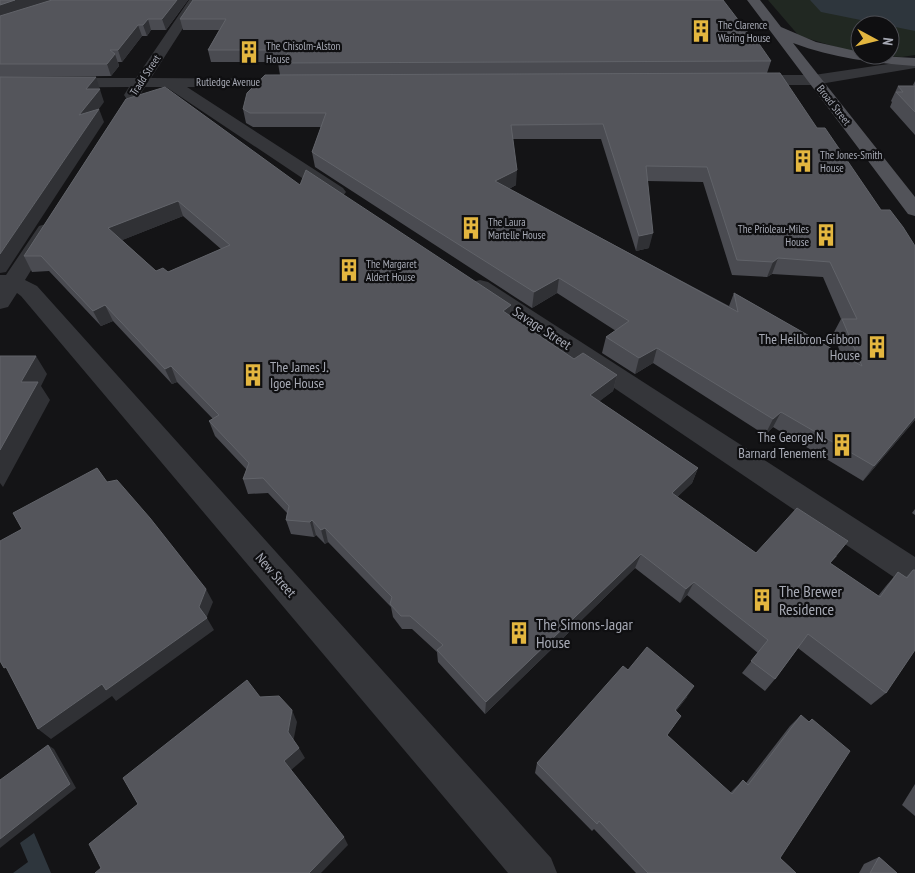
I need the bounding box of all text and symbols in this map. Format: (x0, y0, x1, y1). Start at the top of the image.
north arrow (850, 15, 900, 65)
building icon: The Clarence Waring House (688, 18, 714, 44)
place label: The Clarence Waring House (718, 18, 771, 45)
text: N (879, 37, 897, 46)
building icon: The Chisolm-Alston House (236, 39, 262, 65)
place label: The Chisolm-Alston House (266, 39, 340, 66)
street label: Tradd Street (127, 52, 163, 98)
street label: Rutledge Avenue (196, 75, 260, 89)
street label: Broad Street (814, 82, 854, 128)
building icon: The Jones-Smith House (790, 148, 816, 174)
place label: The Jones-Smith House (820, 148, 883, 175)
building icon: The Laura Martelle House (458, 215, 484, 241)
place label: The Laura Martelle House (488, 215, 546, 242)
place label: The Prioleau-Miles House (738, 222, 809, 249)
building icon: The Prioleau-Miles House (813, 222, 839, 248)
building icon: The Margaret Aldert House (336, 257, 362, 283)
place label: The Margaret Aldert House (366, 257, 417, 284)
street label: Savage Street (509, 302, 575, 354)
place label: The Heilbron-Gibbon House (759, 330, 860, 364)
building icon: The Heilbron-Gibbon House (864, 334, 890, 360)
place label: The James J. Igoe House (270, 358, 329, 392)
building icon: The James J. Igoe House (240, 362, 266, 388)
place label: The George N. Barnard Tenement (738, 428, 826, 462)
building icon: The George N. Barnard Tenement (829, 432, 855, 458)
street label: New Street (252, 549, 300, 601)
place label: The Brewer Residence (779, 581, 842, 619)
building icon: The Brewer Residence (749, 587, 775, 613)
place label: The Simons-Jagar House (536, 614, 633, 652)
building icon: The Simons-Jagar House (506, 620, 532, 646)

